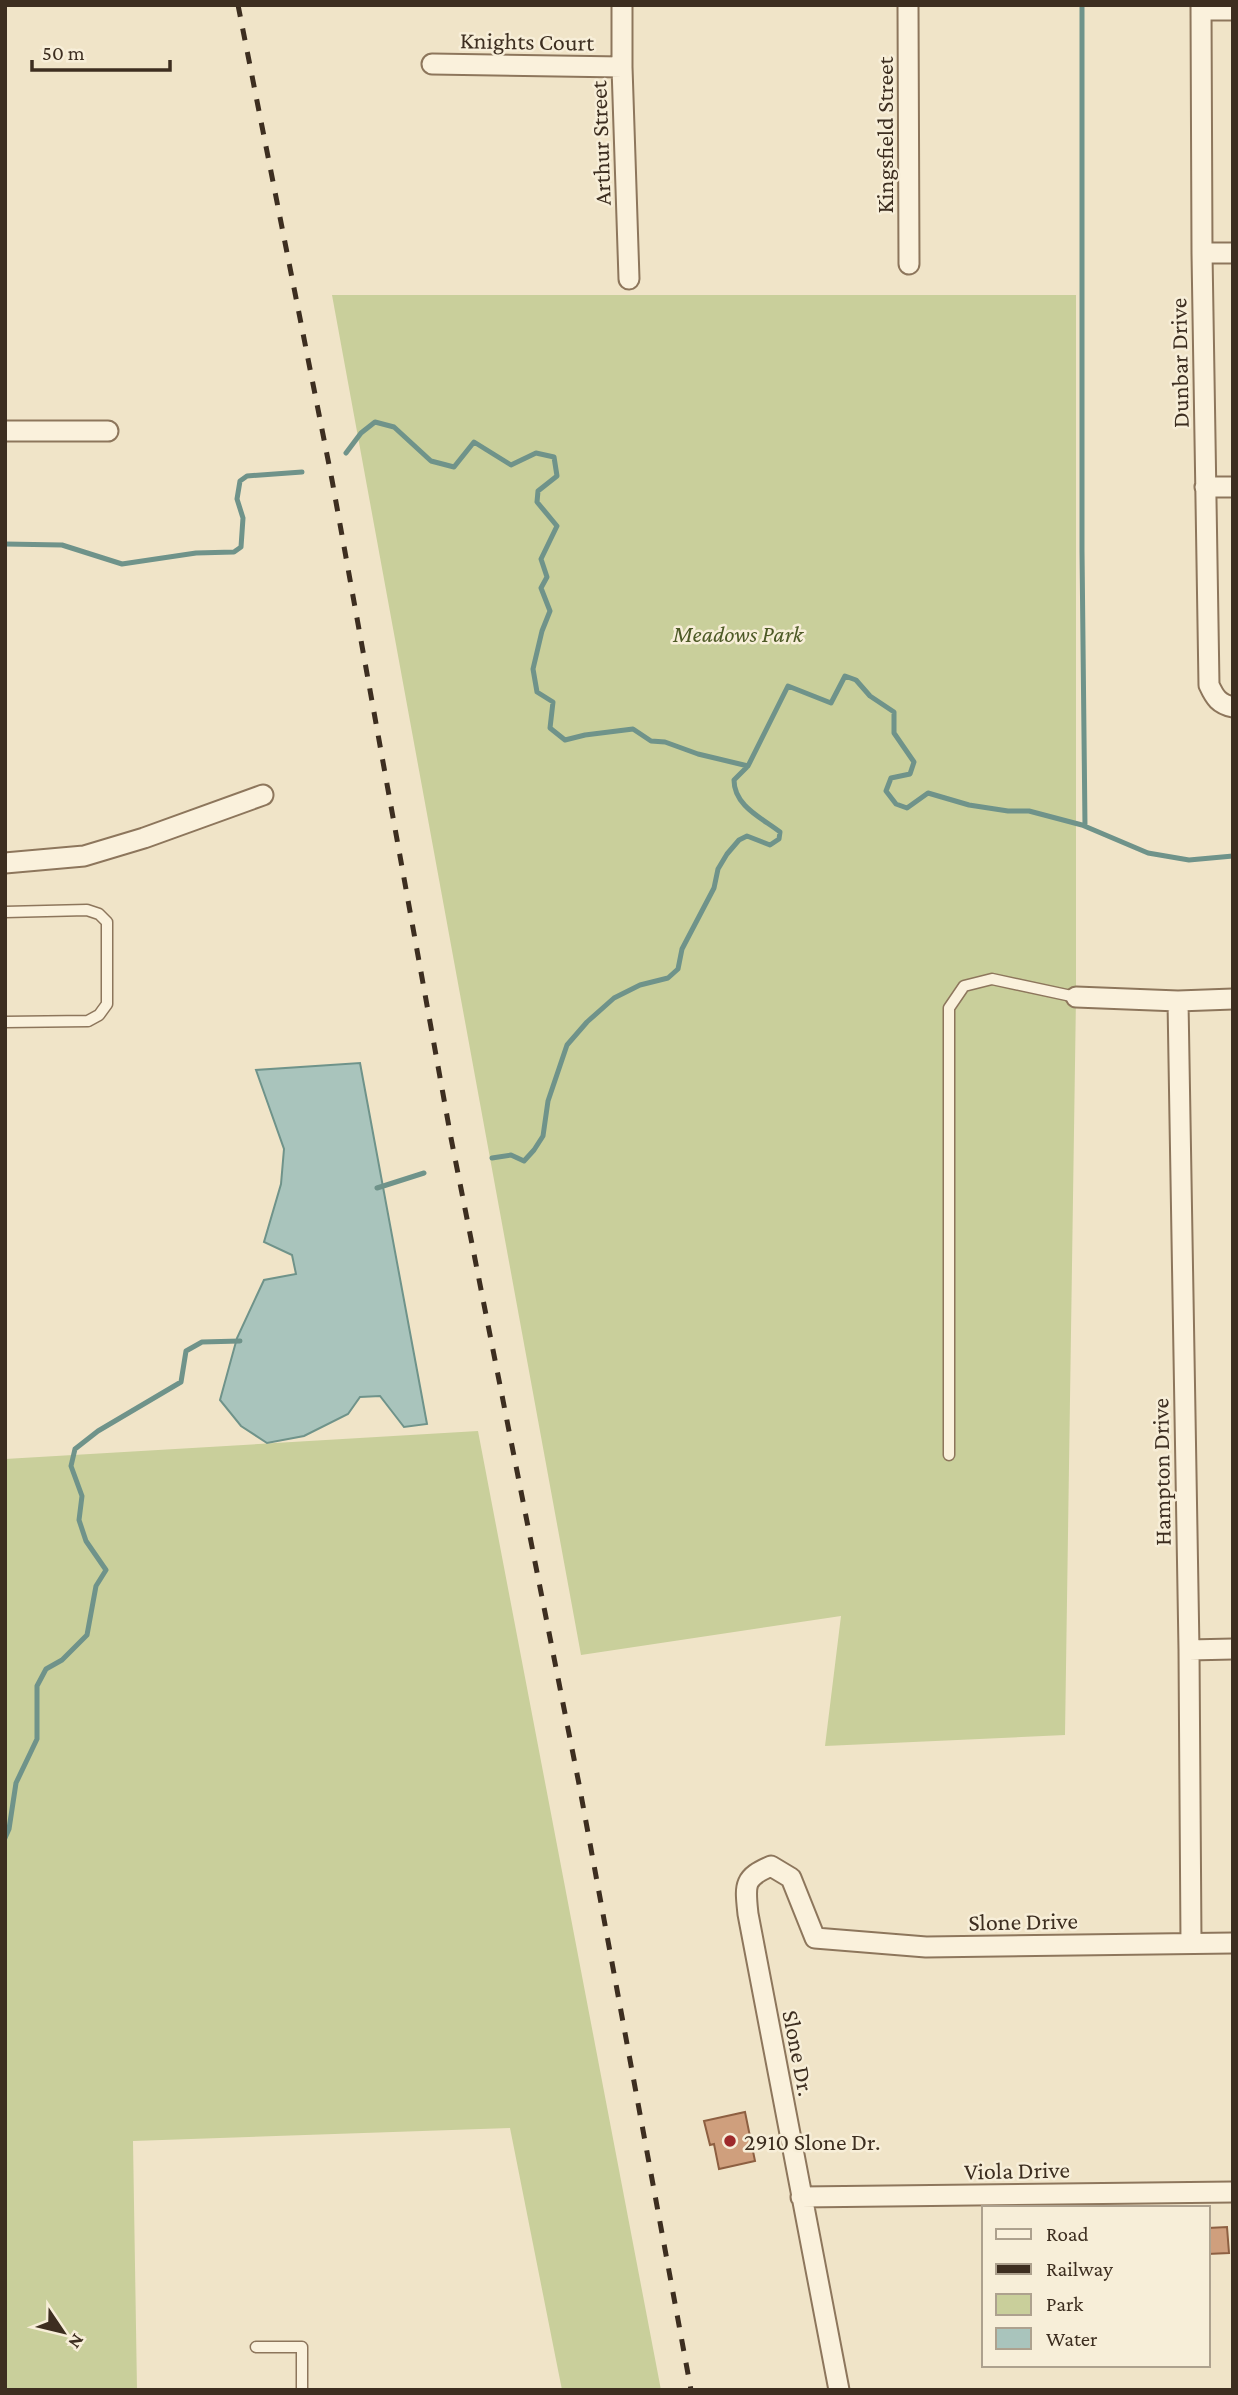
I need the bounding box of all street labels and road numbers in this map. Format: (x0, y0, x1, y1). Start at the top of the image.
street label: Knights Court (460, 26, 595, 56)
street label: Kingsfield Street (871, 56, 898, 213)
street label: Arthur Street (584, 79, 616, 206)
street label: Dunbar Drive (1164, 298, 1194, 428)
street label: Hampton Drive (1146, 1398, 1176, 1546)
street label: Slone Drive (968, 1907, 1078, 1935)
street label: Slone Dr. (777, 2008, 821, 2098)
street label: Viola Drive (964, 2156, 1070, 2184)

